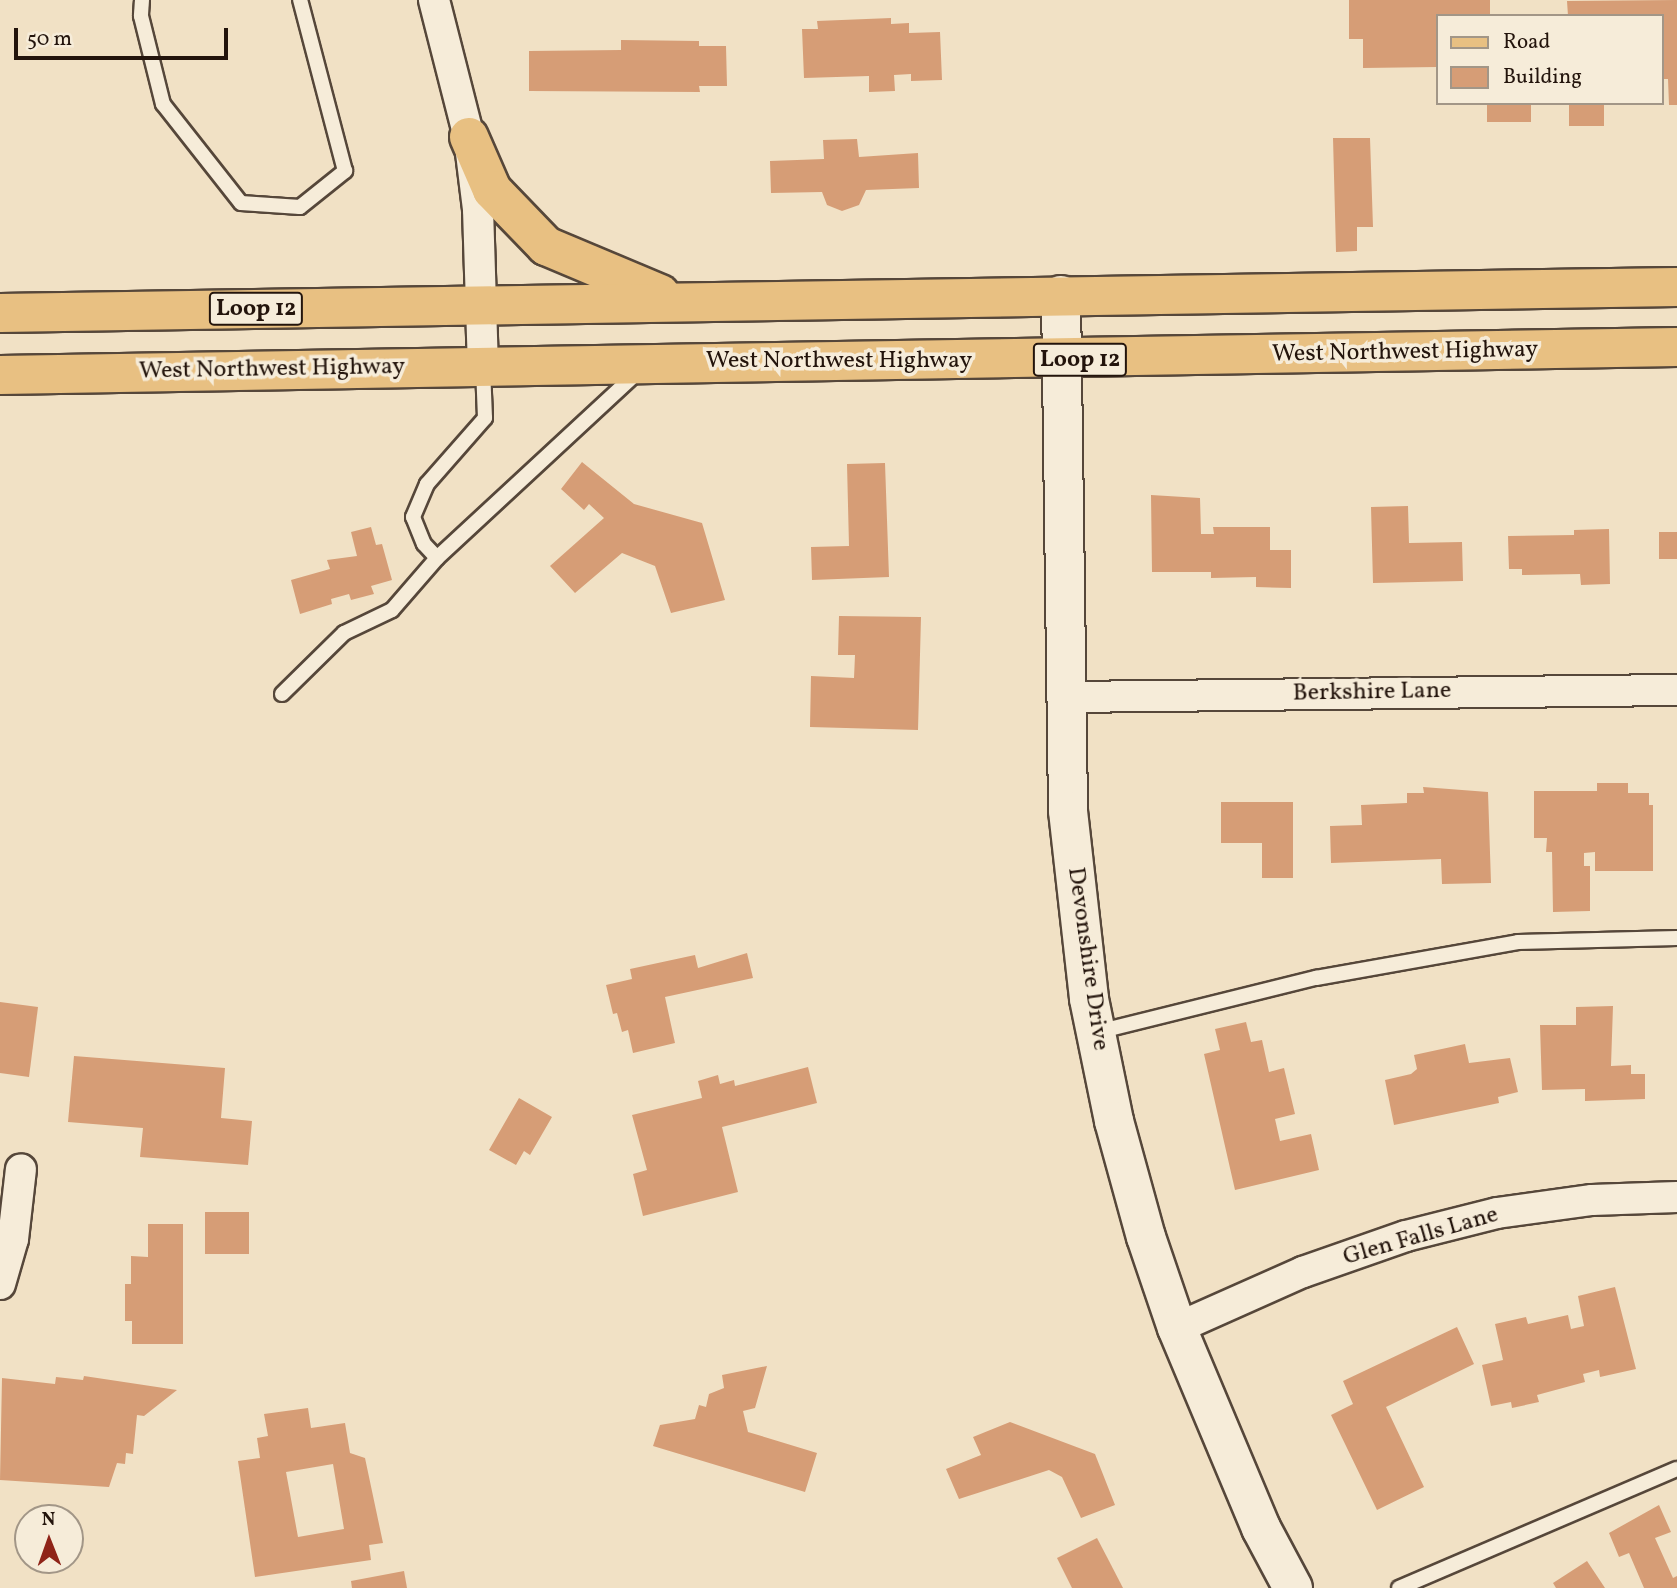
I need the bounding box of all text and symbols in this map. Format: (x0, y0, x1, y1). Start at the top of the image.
scale bar (18, 14, 231, 58)
legend (1436, 14, 1663, 105)
text: 50 m (27, 25, 72, 54)
text: Road (1503, 28, 1550, 57)
text: Building (1503, 63, 1582, 92)
road number: Loop 12 (209, 290, 303, 328)
street label: West Northwest Highway (1272, 336, 1538, 370)
road number: Loop 12 (1033, 340, 1127, 380)
street label: West Northwest Highway (706, 348, 972, 376)
street label: West Northwest Highway (139, 353, 405, 387)
street label: Berkshire Lane (1292, 677, 1452, 709)
street label: Devonshire Drive (1060, 865, 1114, 1053)
street label: Glen Falls Lane (1340, 1201, 1502, 1273)
north arrow (14, 1504, 84, 1574)
text: N (42, 1507, 56, 1533)

